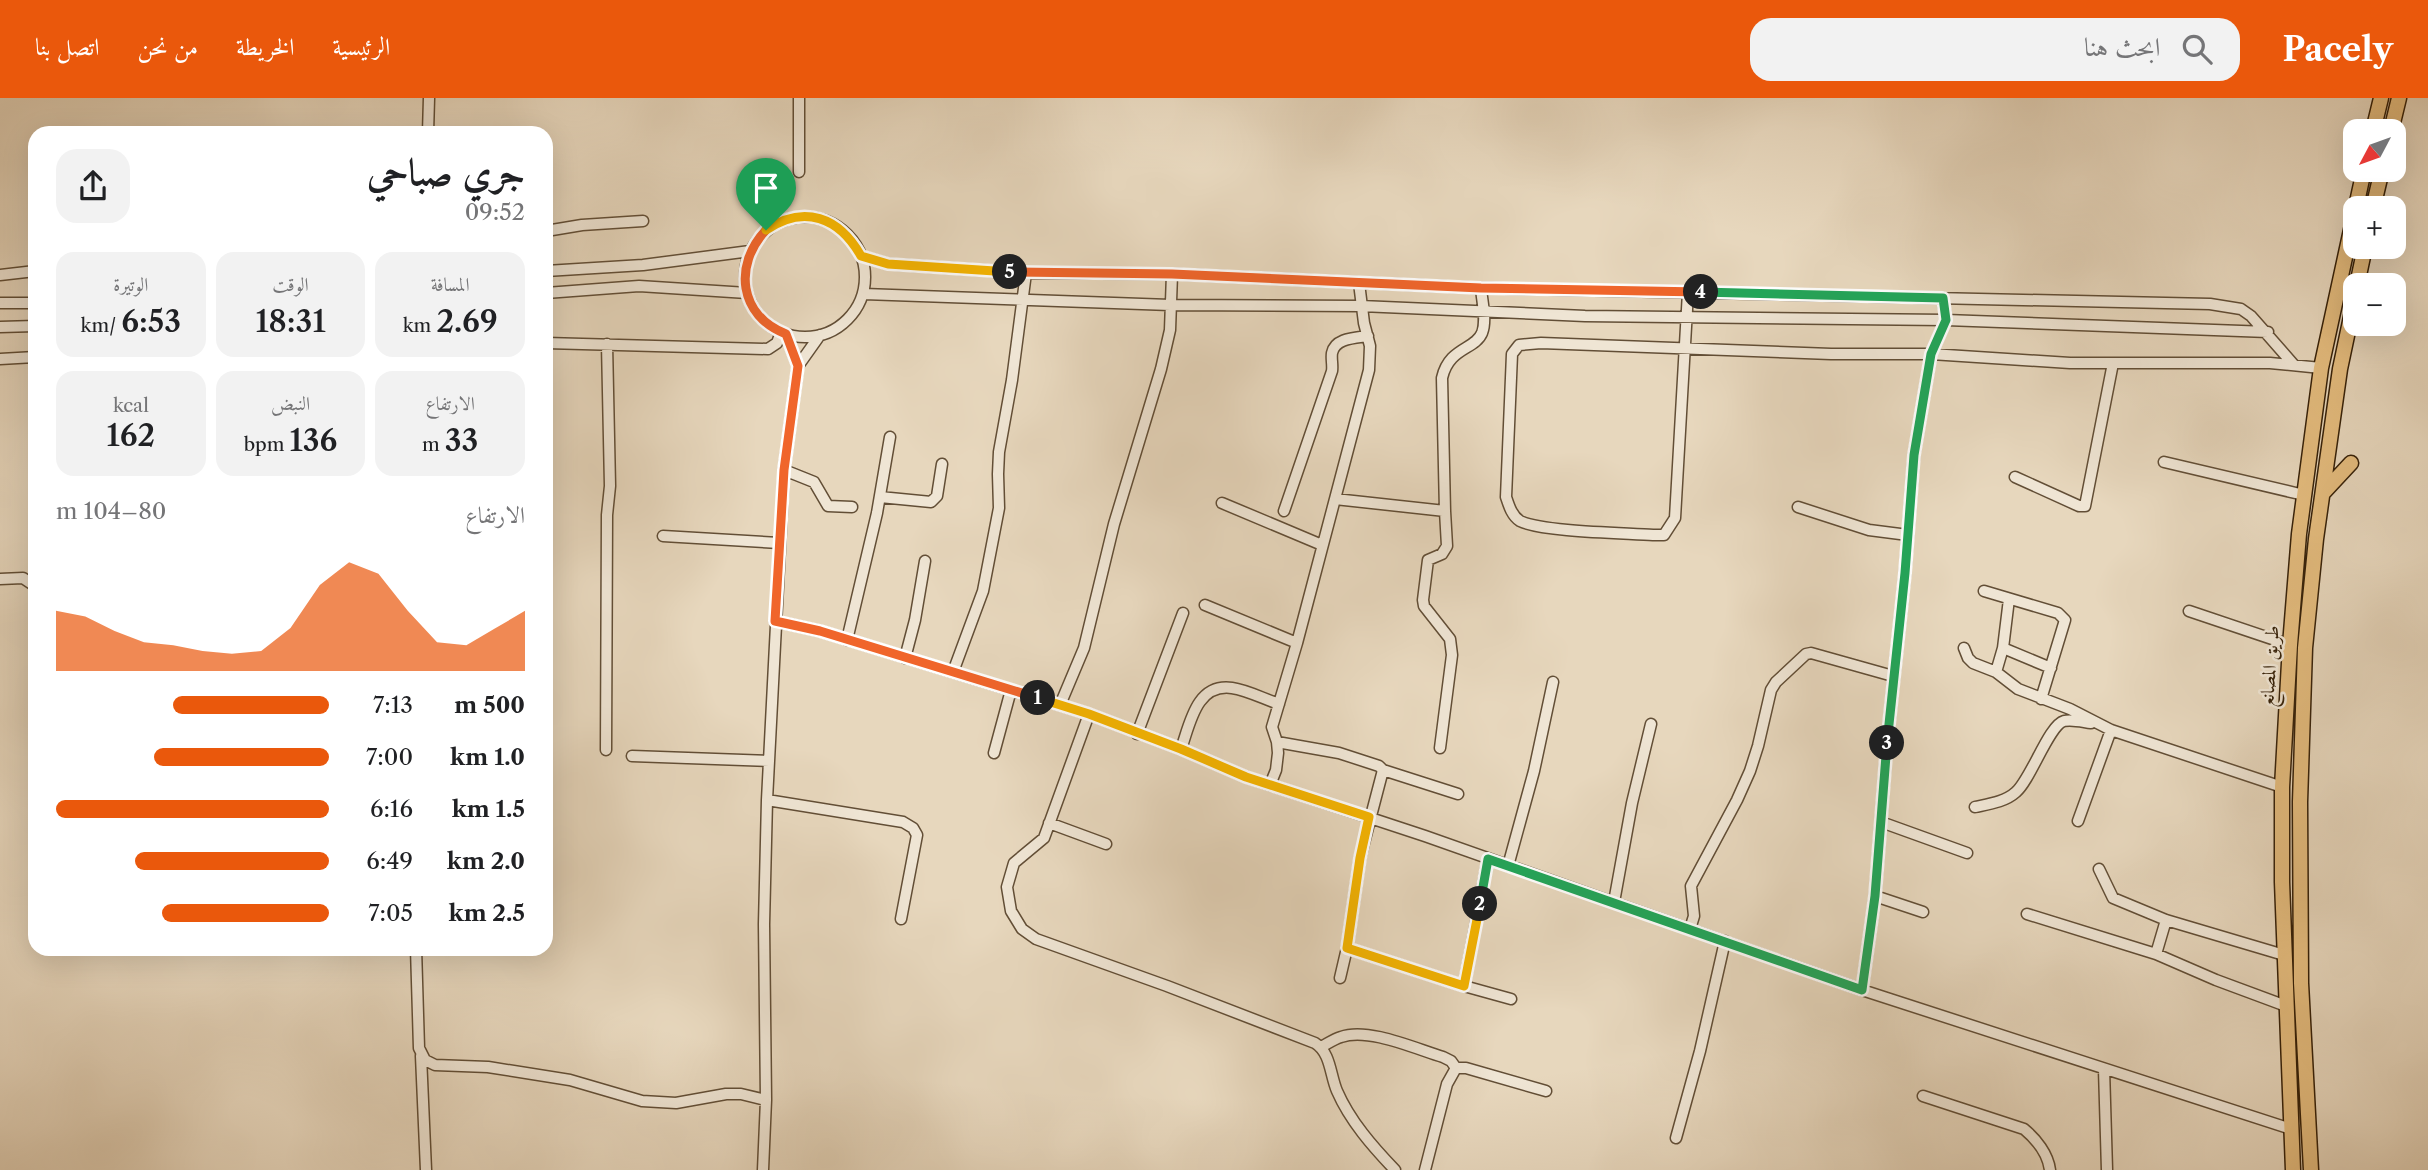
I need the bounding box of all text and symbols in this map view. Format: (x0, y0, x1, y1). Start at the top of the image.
search box (1750, 18, 2240, 81)
text: Pacely (2282, 29, 2393, 70)
icon: search (2178, 30, 2216, 68)
text: ابحث هنا (2084, 31, 2160, 63)
text: اتصل بنا (35, 32, 99, 61)
text: من نحن (137, 32, 198, 61)
text: الخريطة (236, 32, 294, 61)
text: الرئيسية (332, 32, 390, 61)
north arrow (2343, 119, 2406, 182)
map controls (2343, 119, 2406, 336)
text: جري صباحي (367, 148, 525, 195)
button: share (56, 149, 130, 223)
pin (736, 158, 796, 230)
icon: arrive (747, 169, 785, 207)
button: + (2343, 196, 2406, 259)
text: 09:52 (465, 198, 525, 226)
pin: 5 (992, 254, 1028, 290)
text: 5 (1004, 260, 1015, 283)
text: الوتيرة (113, 273, 148, 296)
text: الوقت (272, 273, 309, 296)
text: المسافة (431, 273, 470, 296)
button: − (2343, 273, 2406, 336)
pin: 4 (1684, 274, 1718, 310)
text: 4 (1695, 280, 1706, 303)
text: 6:53 (121, 303, 181, 340)
text: 18:31 (255, 303, 326, 340)
text: 2.69 (436, 303, 498, 340)
text: /km (81, 314, 121, 337)
text: km (403, 314, 436, 337)
text: النبض (271, 392, 310, 415)
text: الارتفاع (426, 392, 475, 415)
text: kcal (113, 394, 149, 417)
text: 162 (107, 417, 155, 454)
text: 136 (290, 422, 337, 459)
text: 33 (445, 422, 478, 459)
text: bpm (244, 433, 290, 456)
text: m (422, 433, 445, 456)
text: 80–104 m (56, 497, 166, 525)
text: الارتفاع (465, 501, 525, 529)
street label: طريق المصانع (2255, 624, 2290, 708)
pin: 1 (1020, 680, 1056, 716)
text: 1 (1033, 686, 1042, 709)
text: 7:13 (373, 691, 413, 719)
text: 500 m (454, 691, 525, 719)
pin: 3 (1870, 726, 1904, 760)
text: 3 (1881, 731, 1892, 754)
text: 7:00 (366, 743, 413, 771)
text: 1.0 km (450, 743, 525, 771)
text: 6:16 (370, 795, 413, 823)
text: 1.5 km (452, 795, 525, 823)
text: 6:49 (366, 847, 413, 875)
text: 2.0 km (447, 847, 525, 875)
pin: 2 (1462, 886, 1498, 922)
text: 2 (1474, 892, 1485, 915)
text: 7:05 (368, 899, 413, 927)
text: 2.5 km (449, 899, 525, 927)

